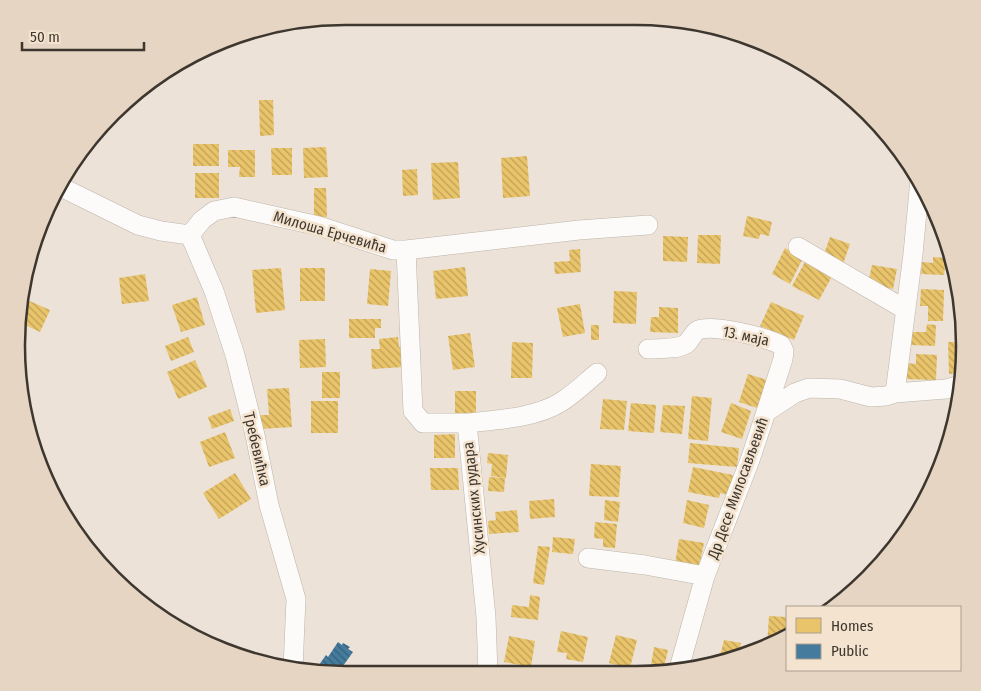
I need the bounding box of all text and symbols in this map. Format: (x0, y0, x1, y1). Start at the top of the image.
scale bar (22, 20, 145, 52)
text: 50 m (30, 28, 60, 46)
street label: Милоша Ерчевића (271, 207, 389, 257)
street label: 13. маја (721, 322, 771, 350)
street label: Требевићка (240, 410, 274, 488)
street label: Др Десе Милосављевић (704, 415, 772, 562)
street label: Хусинских рудара (459, 441, 489, 555)
legend (786, 606, 961, 671)
text: Homes (831, 617, 873, 635)
text: Public (831, 642, 869, 660)

